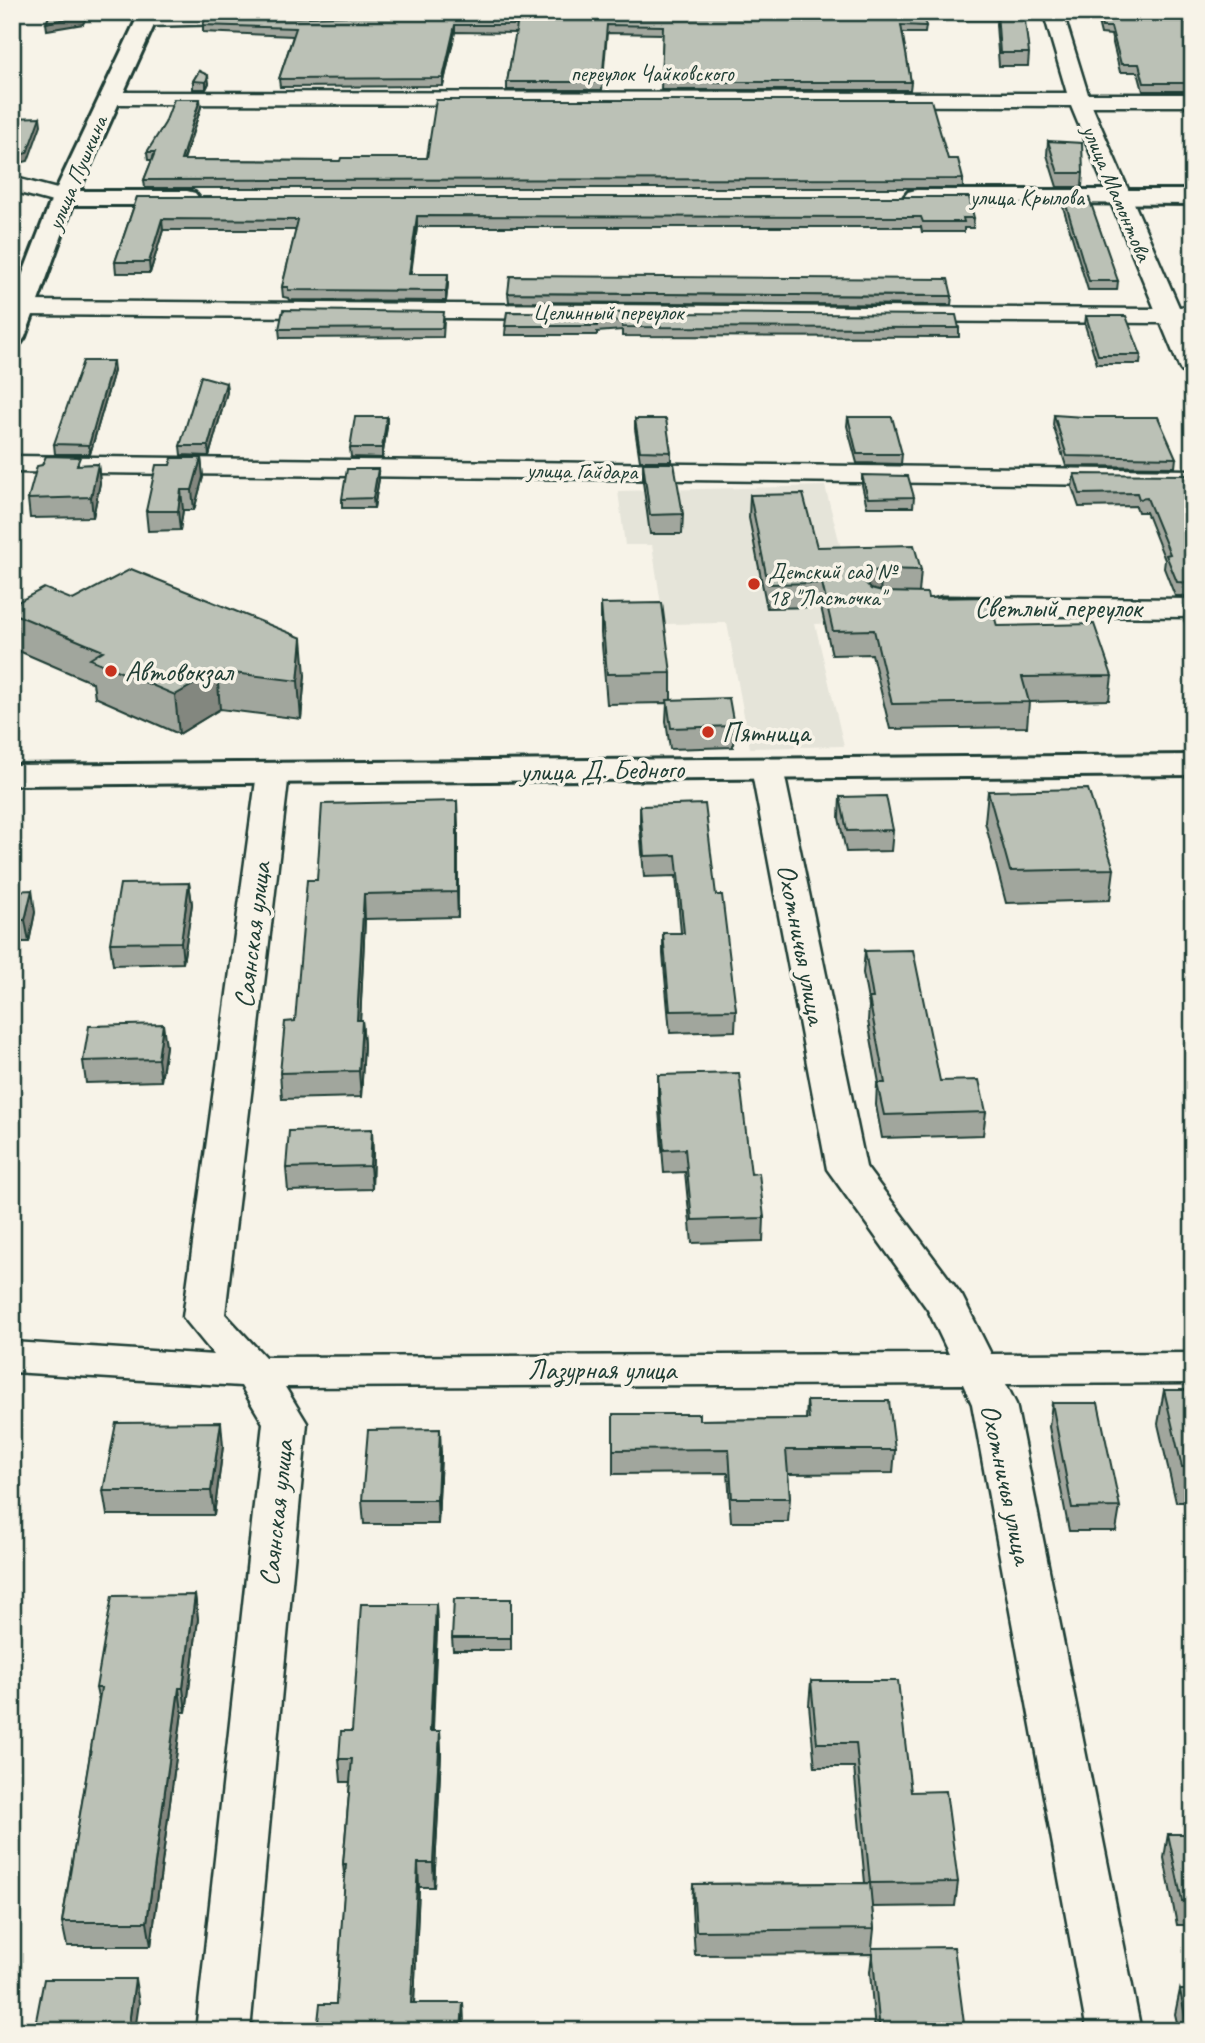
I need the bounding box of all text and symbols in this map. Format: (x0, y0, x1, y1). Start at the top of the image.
street label: переулок Чайковского (570, 59, 735, 88)
street label: улица Пушкина (39, 109, 115, 236)
street label: улица Мамонтова (1075, 119, 1159, 267)
street label: улица Крылова (968, 183, 1086, 212)
street label: Целинный переулок (533, 298, 686, 327)
street label: улица Гайдара (524, 456, 639, 486)
place label: Детский сад № 18 "Ласточка" (768, 557, 899, 612)
marker: Детский сад № 18 "Ласточка" (746, 576, 762, 592)
street label: Светлый переулок (974, 590, 1144, 625)
place label: Автовокзал (125, 654, 234, 689)
marker: Автовокзал (103, 663, 119, 679)
place label: Пятница (722, 715, 812, 750)
marker: Пятница (700, 724, 716, 740)
street label: улица Д. Бедного (518, 751, 686, 789)
street label: Саянская улица (226, 858, 279, 1010)
street label: Охотничья улица (769, 861, 835, 1029)
street label: Лазурная улица (528, 1352, 678, 1388)
street label: Охотничья улица (973, 1401, 1042, 1569)
street label: Саянская улица (251, 1436, 301, 1588)

